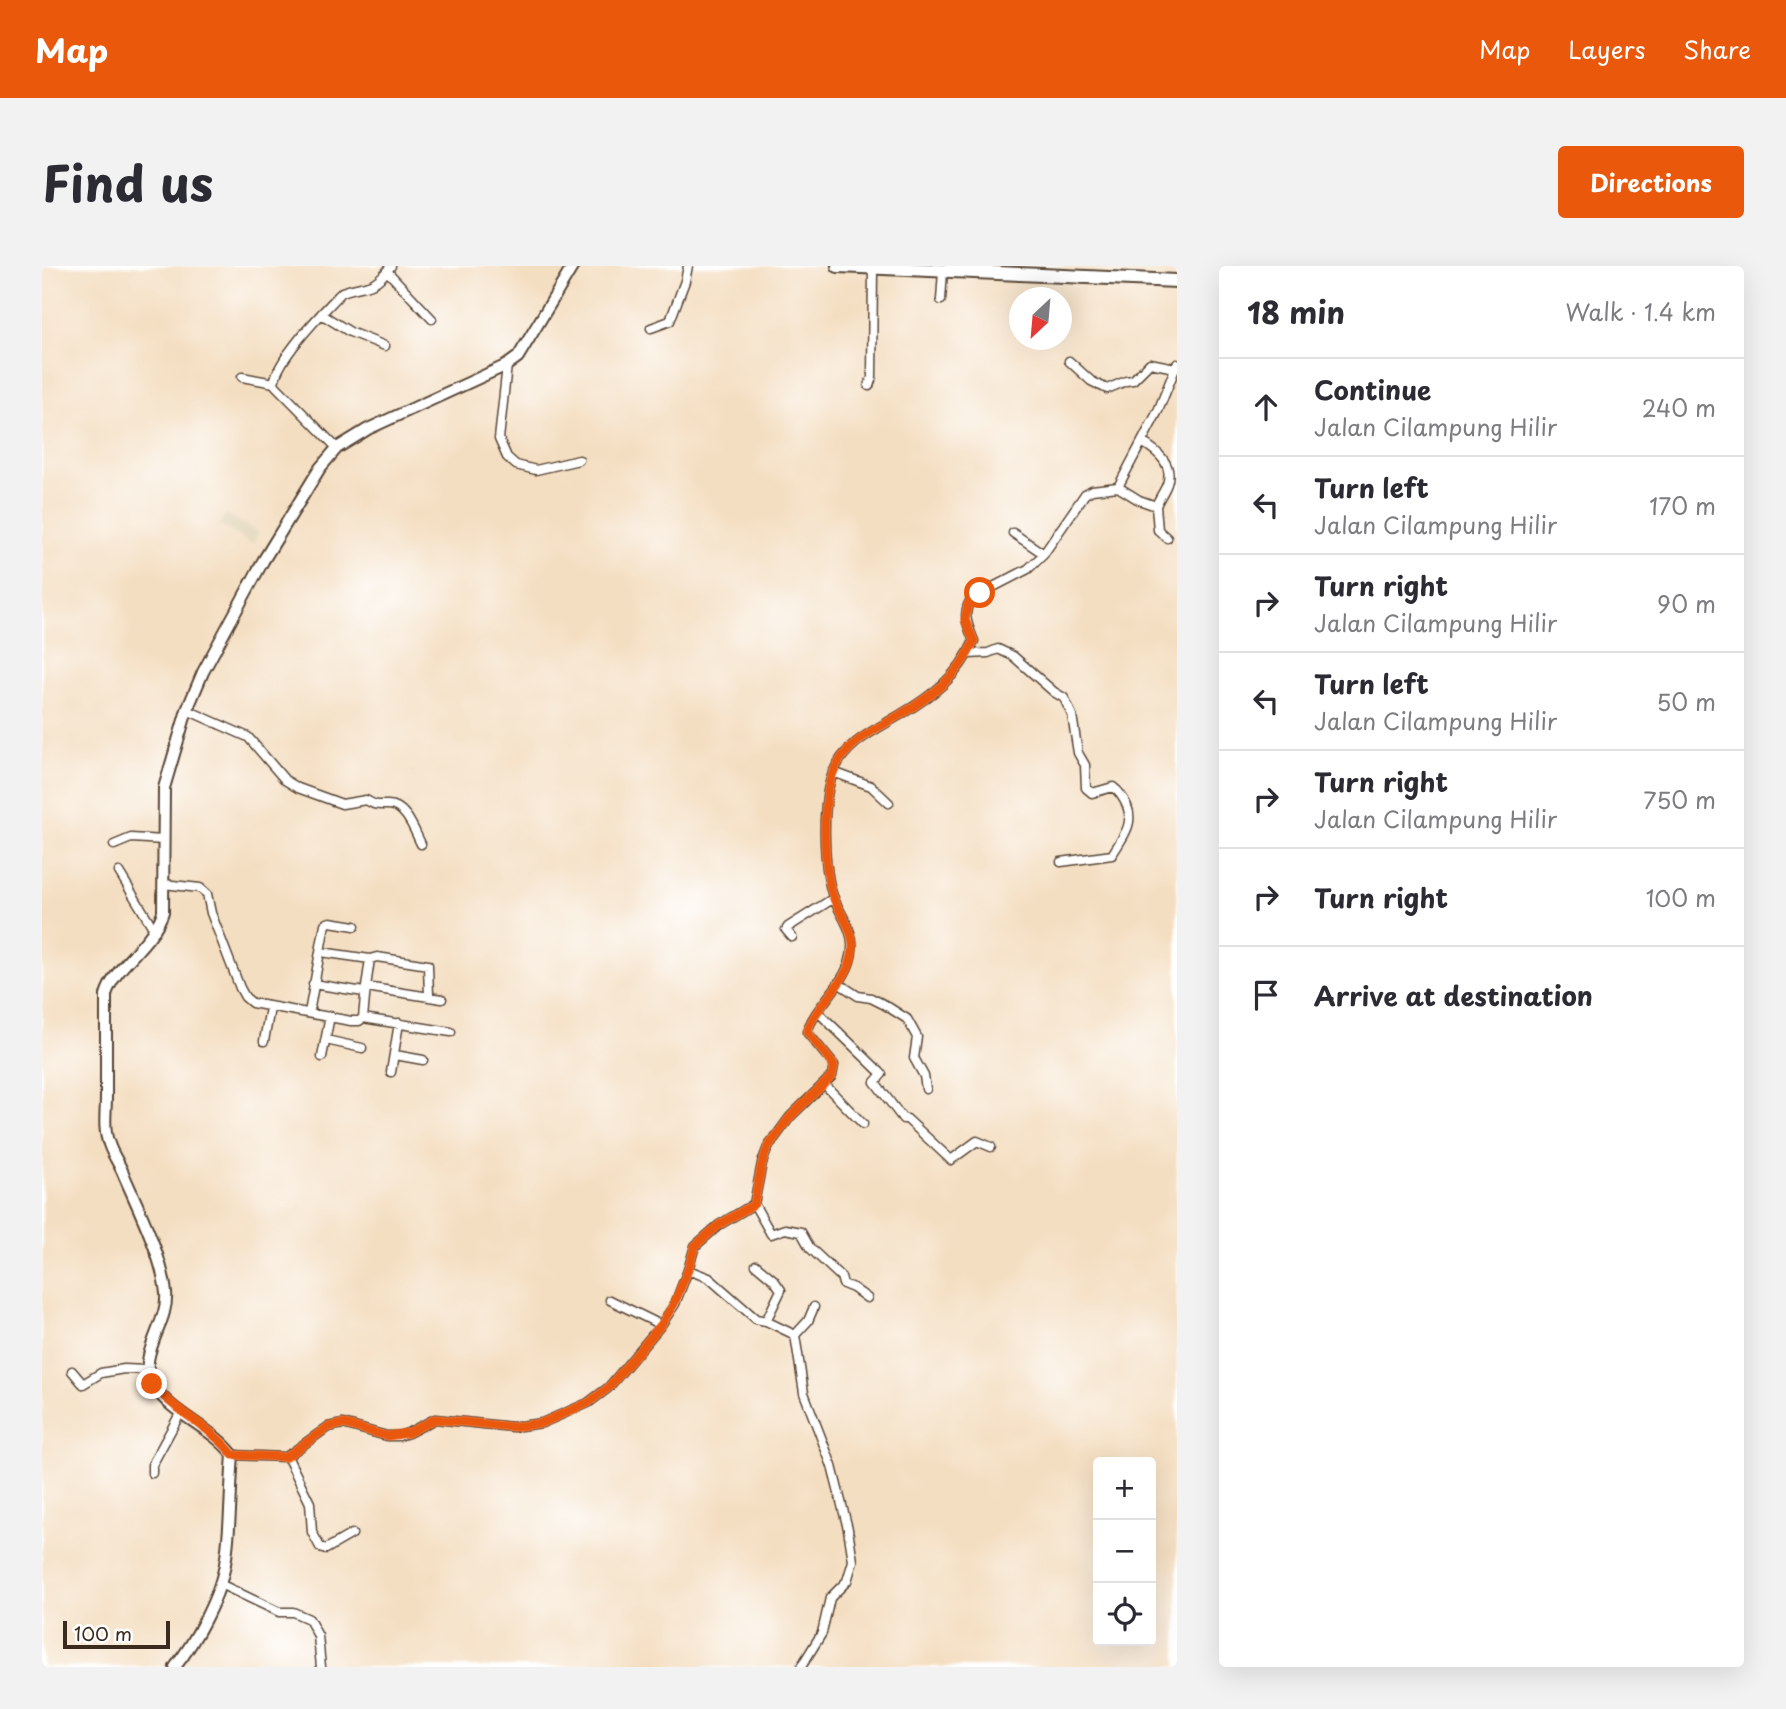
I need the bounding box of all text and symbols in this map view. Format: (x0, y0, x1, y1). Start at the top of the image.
text: Map (35, 24, 108, 74)
text: Map (1479, 31, 1530, 67)
text: Layers (1568, 31, 1645, 67)
text: Share (1683, 31, 1751, 67)
text: Find us (42, 145, 213, 219)
button: Directions (1558, 146, 1744, 218)
north arrow (1009, 287, 1072, 350)
text: 18 min (1247, 289, 1345, 334)
text: Walk · 1.4 km (1565, 294, 1716, 329)
text: Continue (1314, 370, 1431, 409)
icon: ahead (1247, 388, 1285, 426)
text: 240 m (1642, 390, 1716, 425)
text: Jalan Cilampung Hilir (1314, 409, 1557, 444)
text: Turn left (1314, 468, 1429, 507)
icon: left (1247, 486, 1285, 524)
text: 170 m (1649, 488, 1716, 523)
text: Jalan Cilampung Hilir (1314, 507, 1557, 542)
text: Turn right (1314, 566, 1448, 605)
route start (964, 577, 995, 608)
icon: right (1247, 584, 1285, 622)
text: 90 m (1657, 586, 1716, 621)
text: Jalan Cilampung Hilir (1314, 605, 1557, 640)
text: Turn left (1314, 664, 1429, 703)
icon: left (1247, 682, 1285, 720)
text: 50 m (1656, 684, 1716, 719)
text: Jalan Cilampung Hilir (1314, 703, 1557, 738)
text: Turn right (1314, 762, 1448, 801)
icon: right (1247, 780, 1285, 818)
text: 750 m (1643, 782, 1716, 817)
text: Jalan Cilampung Hilir (1314, 801, 1557, 836)
icon: right (1247, 878, 1285, 916)
text: Turn right (1314, 878, 1448, 917)
text: 100 m (1646, 880, 1716, 915)
icon: arrive (1247, 976, 1285, 1014)
text: Arrive at destination (1314, 976, 1593, 1015)
route end (136, 1368, 167, 1399)
map controls (1093, 1457, 1156, 1646)
button: + (1093, 1457, 1156, 1520)
button: − (1093, 1520, 1156, 1583)
button: locate (1093, 1583, 1156, 1646)
scale bar (63, 1618, 170, 1650)
text: 100 m (74, 1619, 132, 1647)

